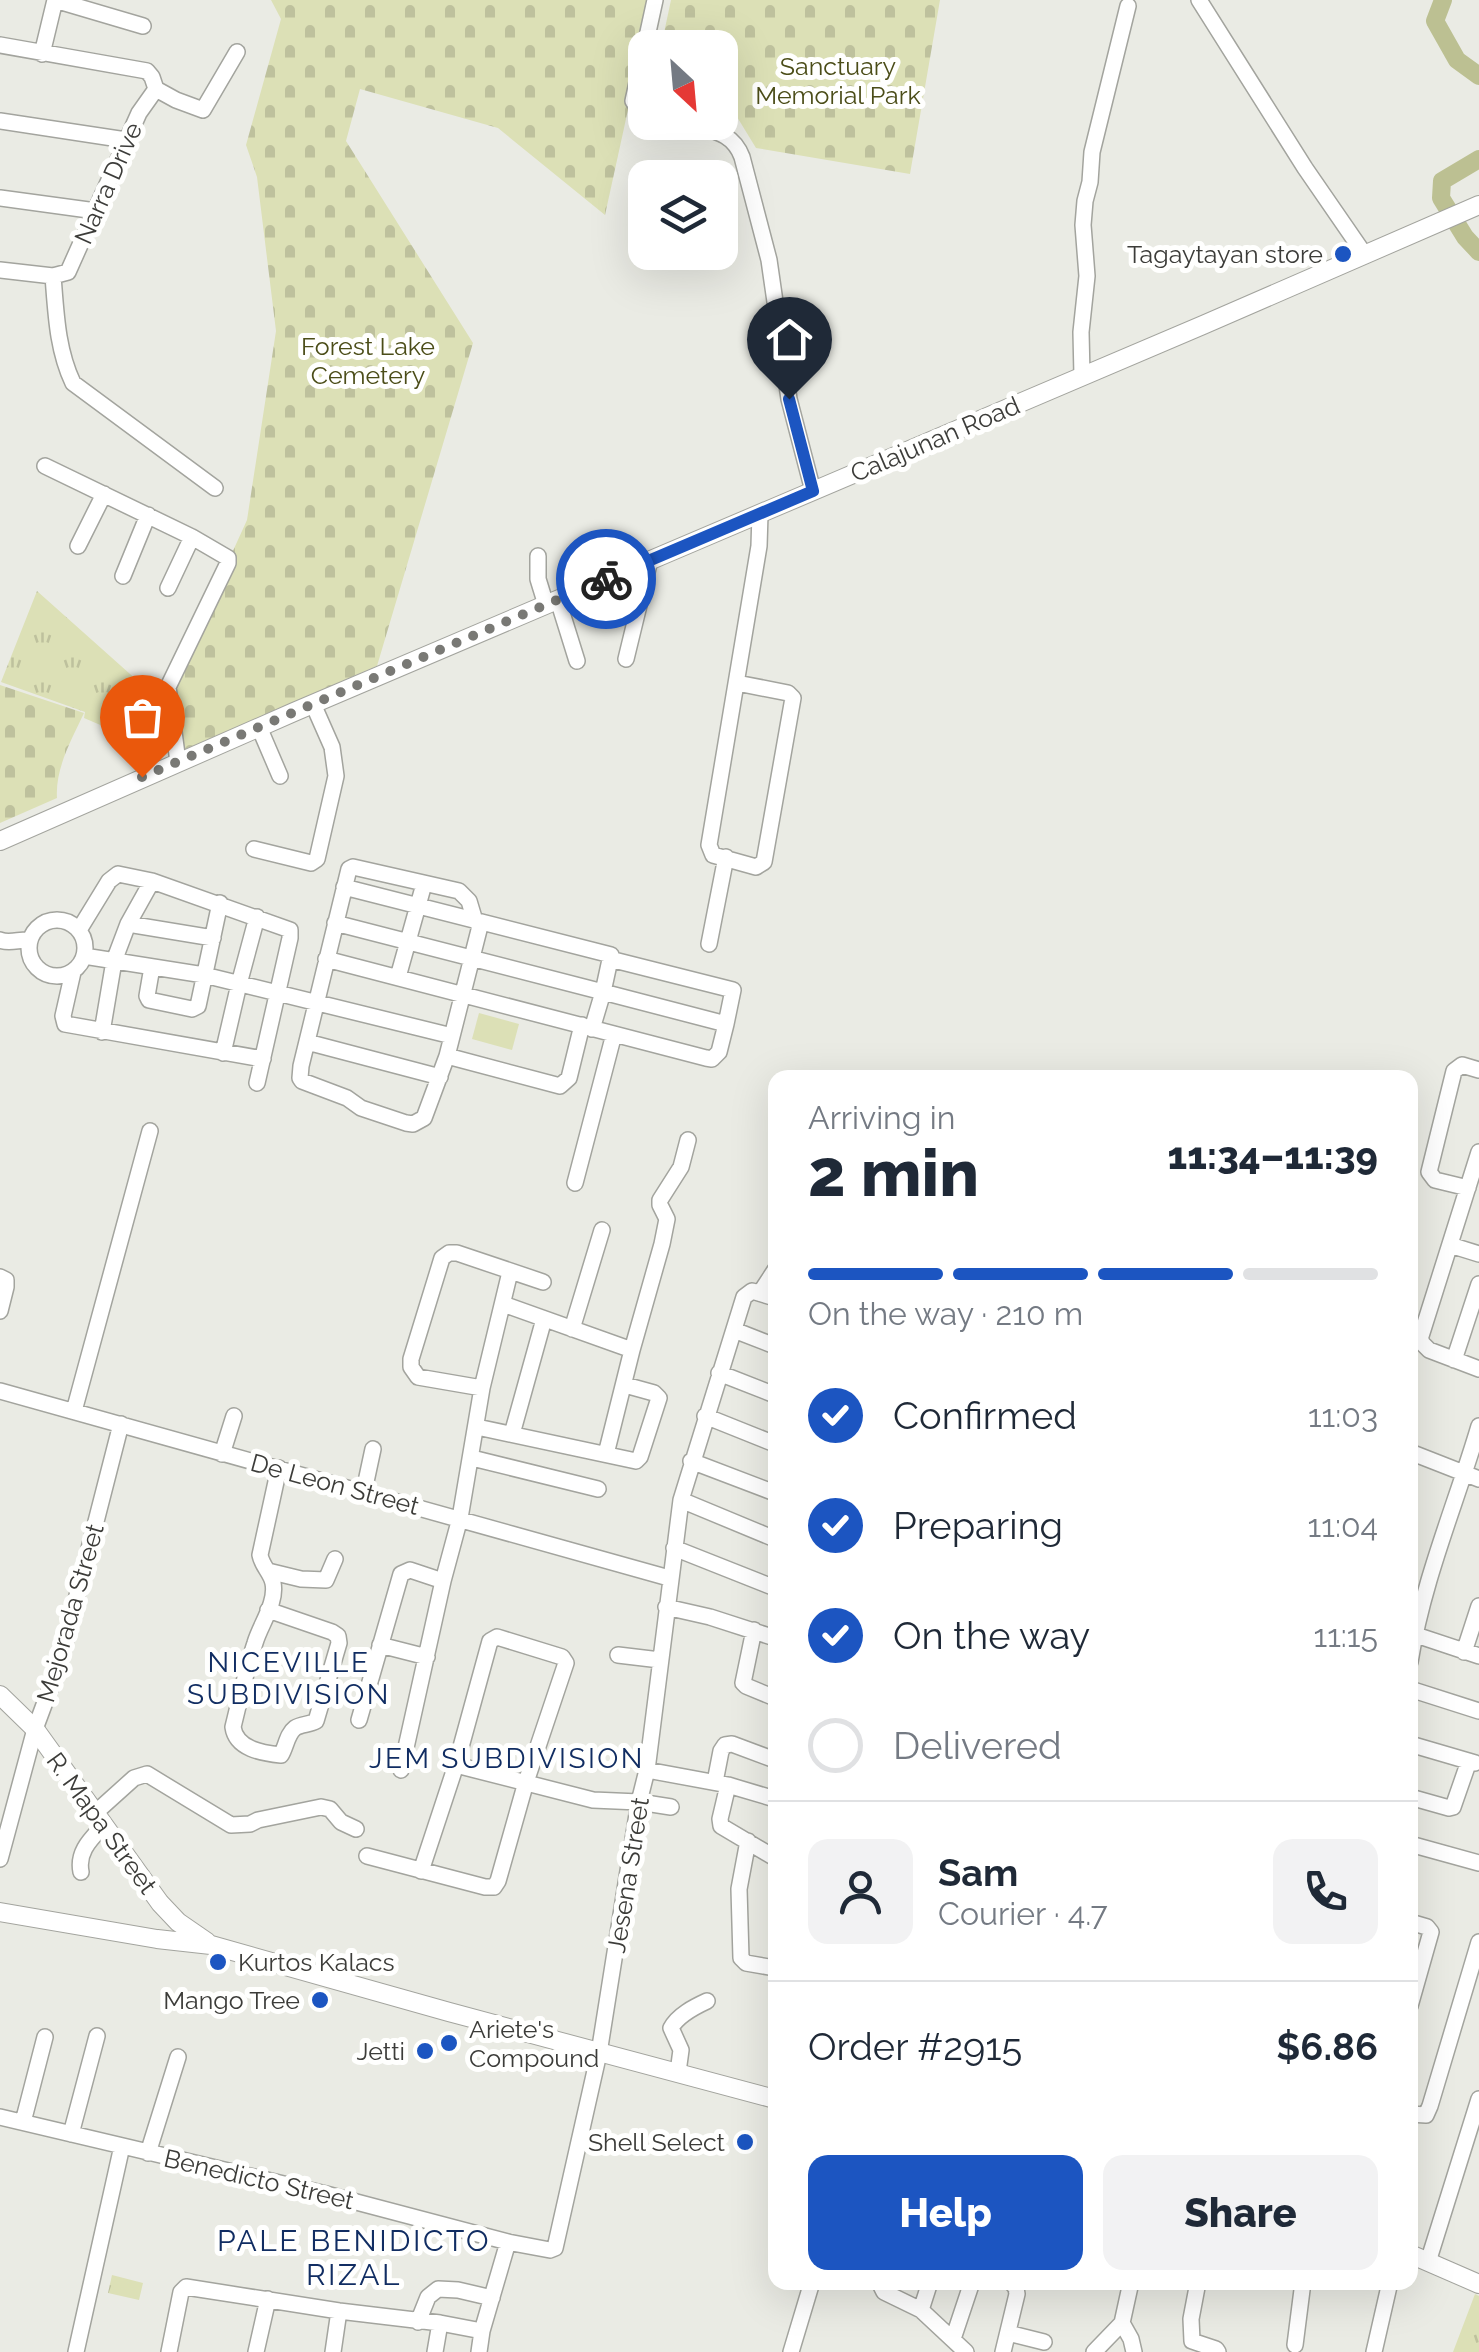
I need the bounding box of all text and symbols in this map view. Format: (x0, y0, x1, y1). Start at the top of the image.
north arrow (628, 30, 738, 140)
map controls (628, 30, 738, 270)
park label: Sanctuary Memorial Park (755, 51, 922, 110)
street label: Narra Drive (68, 118, 148, 248)
button: layers (628, 160, 738, 270)
place label: Tagaytayan store (1127, 239, 1323, 269)
marker: Tagaytayan store (1332, 243, 1354, 265)
pin (747, 297, 832, 400)
icon: home (762, 312, 817, 367)
park label: Forest Lake Cemetery (301, 331, 435, 390)
street label: Calajunan Road (846, 390, 1024, 488)
courier (556, 529, 656, 629)
icon: bike (579, 552, 634, 607)
pin (100, 675, 185, 778)
icon: bag (115, 690, 170, 745)
text: Arriving in (808, 1099, 955, 1136)
text: 11:34–11:39 (1167, 1133, 1378, 1178)
text: 2 min (808, 1135, 979, 1211)
text: On the way · 210 m (808, 1295, 1083, 1332)
icon: check (808, 1388, 863, 1443)
text: Confirmed (893, 1393, 1077, 1438)
text: 11:03 (1308, 1397, 1378, 1434)
street label: De Leon Street (248, 1447, 423, 1521)
icon: check (808, 1498, 863, 1553)
text: Preparing (893, 1503, 1063, 1548)
text: 11:04 (1308, 1507, 1378, 1544)
street label: Mejorada Street (30, 1520, 110, 1706)
icon: check (808, 1608, 863, 1663)
text: On the way (893, 1613, 1090, 1658)
text: 11:15 (1313, 1617, 1378, 1654)
district label: NICEVILLE SUBDIVISION (187, 1646, 391, 1711)
text: Delivered (893, 1723, 1062, 1768)
district label: JEM SUBDIVISION (369, 1742, 645, 1775)
street label: R. Mapa Street (41, 1746, 164, 1900)
street label: Jesena Street (601, 1794, 655, 1955)
button: person (808, 1839, 913, 1944)
button: phone (1273, 1839, 1378, 1944)
text: Sam (938, 1850, 1018, 1895)
text: Courier · 4.7 (938, 1895, 1108, 1932)
place label: Kurtos Kalacs (238, 1947, 395, 1977)
marker: Kurtos Kalacs (207, 1951, 229, 1973)
place label: Mango Tree (163, 1985, 300, 2015)
marker: Mango Tree (309, 1989, 331, 2011)
place label: Ariete's Compound (469, 2014, 599, 2073)
text: Order #2915 (808, 2024, 1022, 2069)
text: $6.86 (1276, 2024, 1378, 2069)
marker: Ariete's Compound (438, 2032, 460, 2054)
place label: Jetti (356, 2036, 405, 2066)
marker: Jetti (414, 2040, 436, 2062)
place label: Shell Select (588, 2127, 726, 2157)
marker: Shell Select (734, 2131, 756, 2153)
street label: Benedicto Street (161, 2143, 358, 2216)
button: Help (808, 2155, 1083, 2270)
button: Share (1103, 2155, 1378, 2270)
district label: PALE BENIDICTO RIZAL (217, 2223, 491, 2292)

